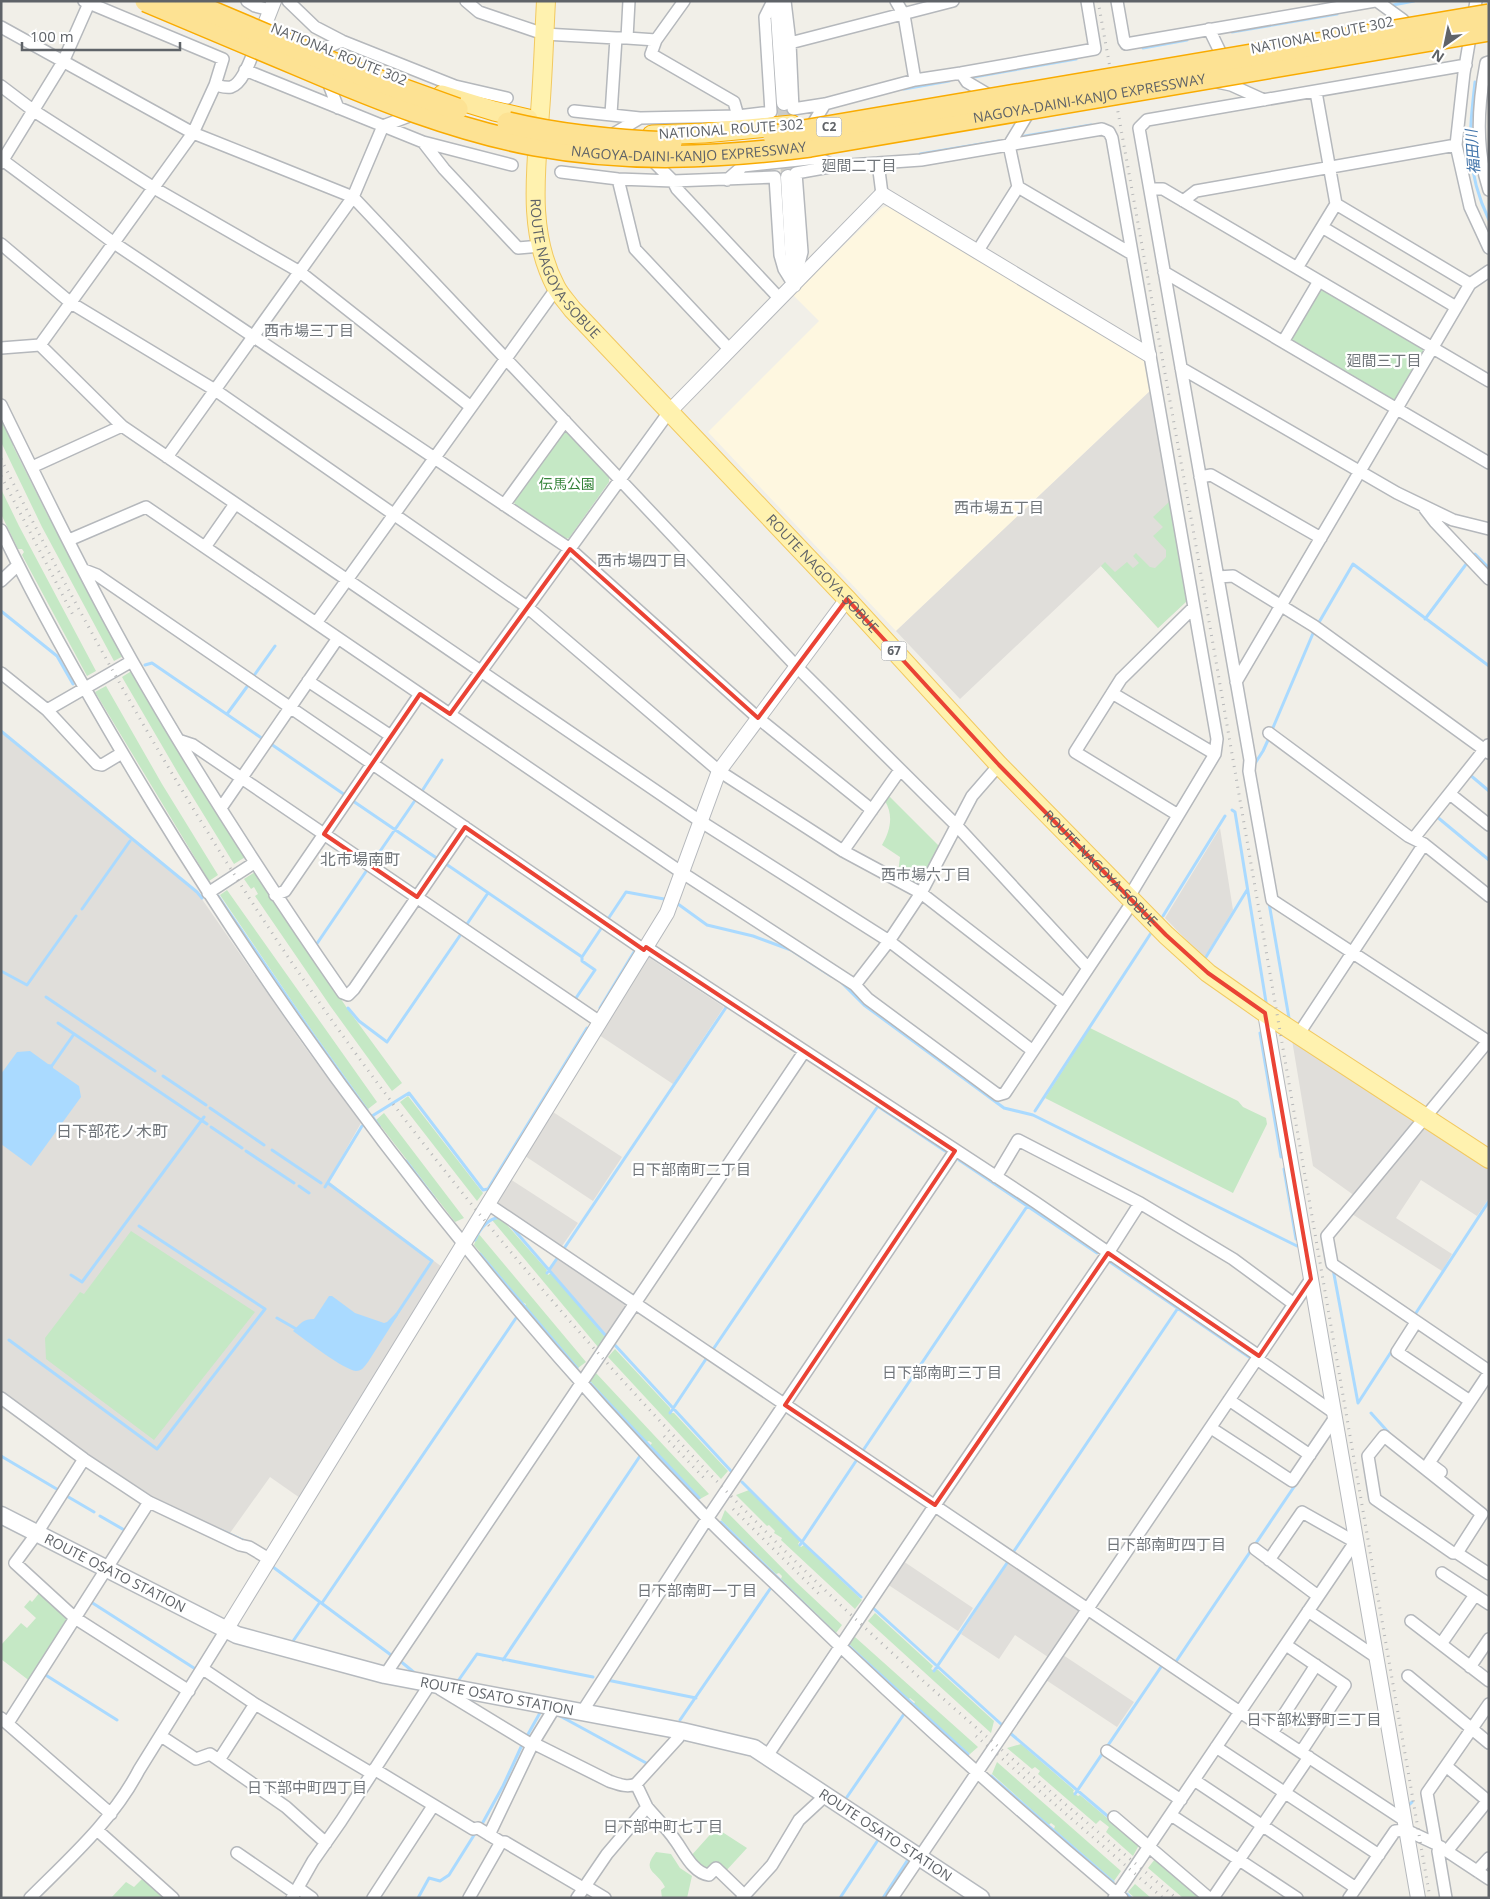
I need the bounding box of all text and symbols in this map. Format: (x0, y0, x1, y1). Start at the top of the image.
street label: NATIONAL ROUTE 302 (1249, 11, 1395, 58)
street label: NATIONAL ROUTE 302 (268, 18, 410, 90)
scale bar (22, 20, 180, 52)
north arrow (1420, 20, 1470, 70)
text: 100 m (30, 26, 74, 46)
text: N (1428, 45, 1448, 67)
street label: NAGOYA-DAINI-KANJO EXPRESSWAY (971, 69, 1207, 127)
street label: NATIONAL ROUTE 302 (658, 114, 804, 143)
road number: C2 (816, 118, 842, 136)
water label: 福田川 (1460, 127, 1484, 175)
street label: NAGOYA-DAINI-KANJO EXPRESSWAY (570, 137, 807, 165)
district label: 廻間二丁目 (821, 155, 897, 175)
street label: ROUTE NAGOYA-SOBUE (527, 198, 605, 342)
district label: 西市場三丁目 (264, 320, 354, 340)
district label: 廻間三丁目 (1346, 350, 1422, 370)
park label: 伝馬公園 (539, 474, 595, 493)
district label: 西市場五丁目 (954, 497, 1044, 517)
street label: ROUTE NAGOYA-SOBUE (762, 510, 883, 637)
district label: 西市場四丁目 (597, 550, 687, 570)
road number: 67 (882, 641, 906, 660)
street label: ROUTE NAGOYA-SOBUE (1039, 805, 1162, 930)
district label: 北市場南町 (320, 848, 400, 870)
district label: 西市場六丁目 (881, 864, 971, 884)
district label: 日下部花ノ木町 (56, 1120, 168, 1142)
district label: 日下部南町二丁目 (631, 1159, 751, 1179)
district label: 日下部南町三丁目 (882, 1362, 1002, 1382)
street label: ROUTE OSATO STATION (42, 1529, 189, 1616)
district label: 日下部南町四丁目 (1106, 1534, 1226, 1554)
district label: 日下部南町一丁目 (637, 1580, 757, 1600)
street label: ROUTE OSATO STATION (419, 1672, 575, 1719)
district label: 日下部松野町三丁目 (1246, 1709, 1382, 1729)
district label: 日下部中町四丁目 (247, 1777, 367, 1797)
street label: ROUTE OSATO STATION (816, 1784, 956, 1885)
district label: 日下部中町七丁目 (603, 1816, 723, 1836)

